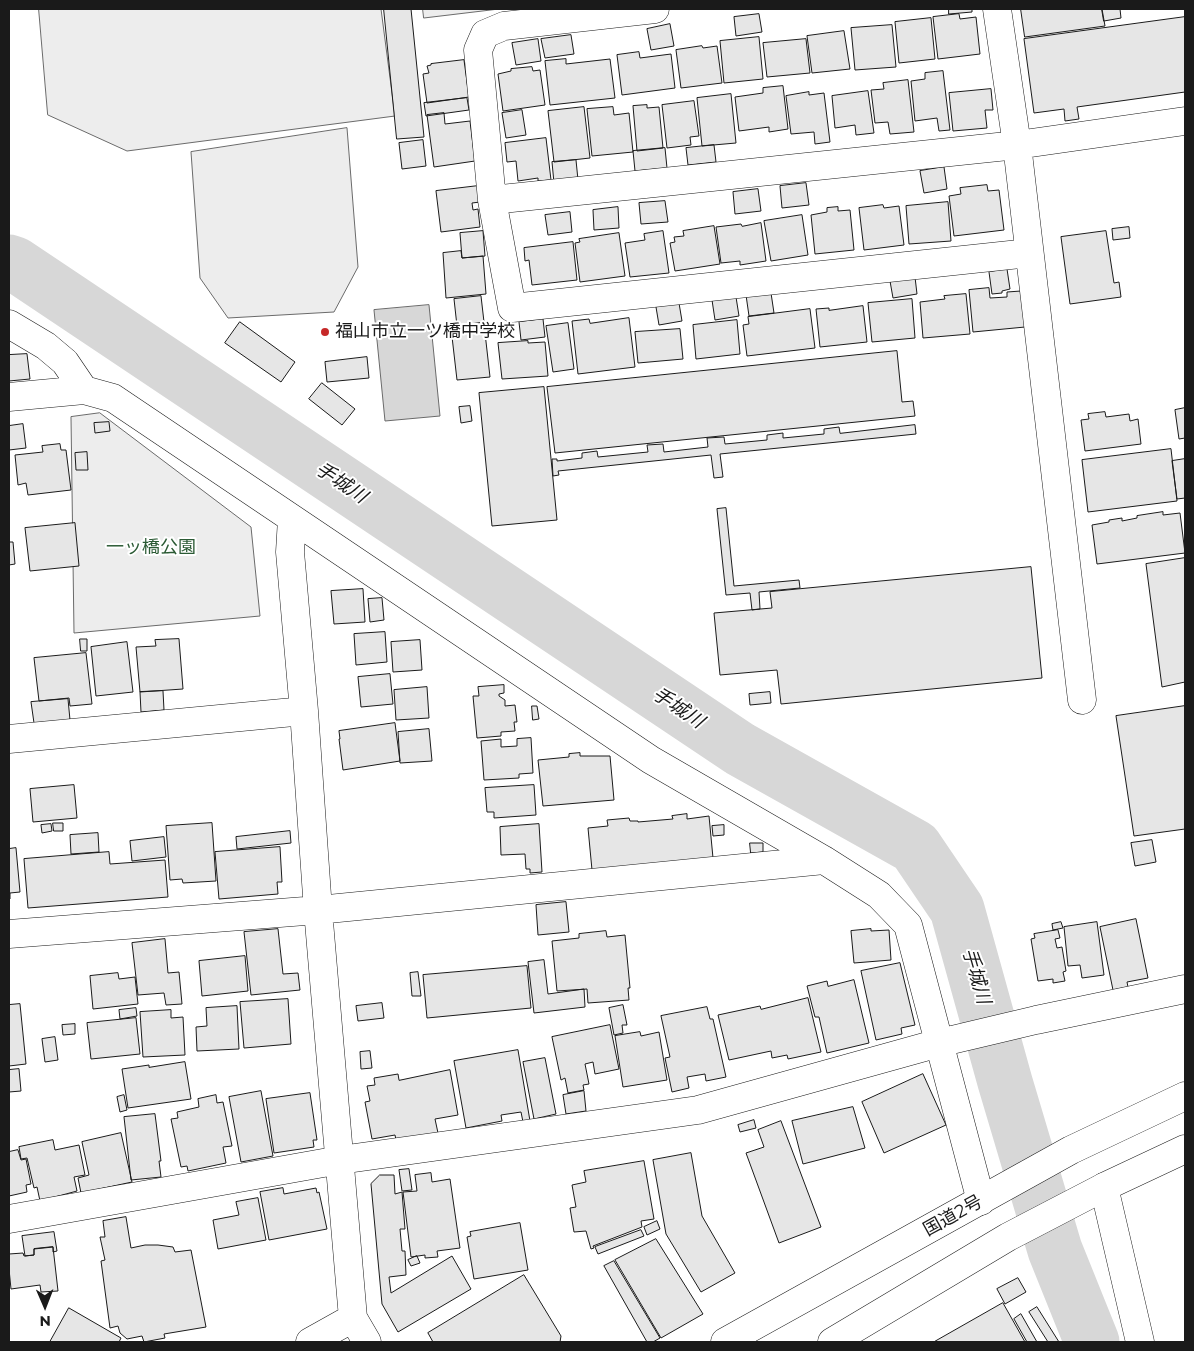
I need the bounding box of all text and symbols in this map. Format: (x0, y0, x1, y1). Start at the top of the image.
place label: 福山市立一ツ橋中学校 (335, 321, 515, 343)
marker: 福山市立一ツ橋中学校 (319, 326, 331, 338)
water label: 手城川 (311, 458, 371, 508)
park label: 一ッ橋公園 (106, 537, 196, 559)
water label: 手城川 (648, 683, 708, 733)
water label: 手城川 (957, 945, 995, 1007)
street label: 国道2号 (920, 1191, 986, 1241)
north arrow (20, 1281, 70, 1331)
text: N (39, 1312, 51, 1330)

